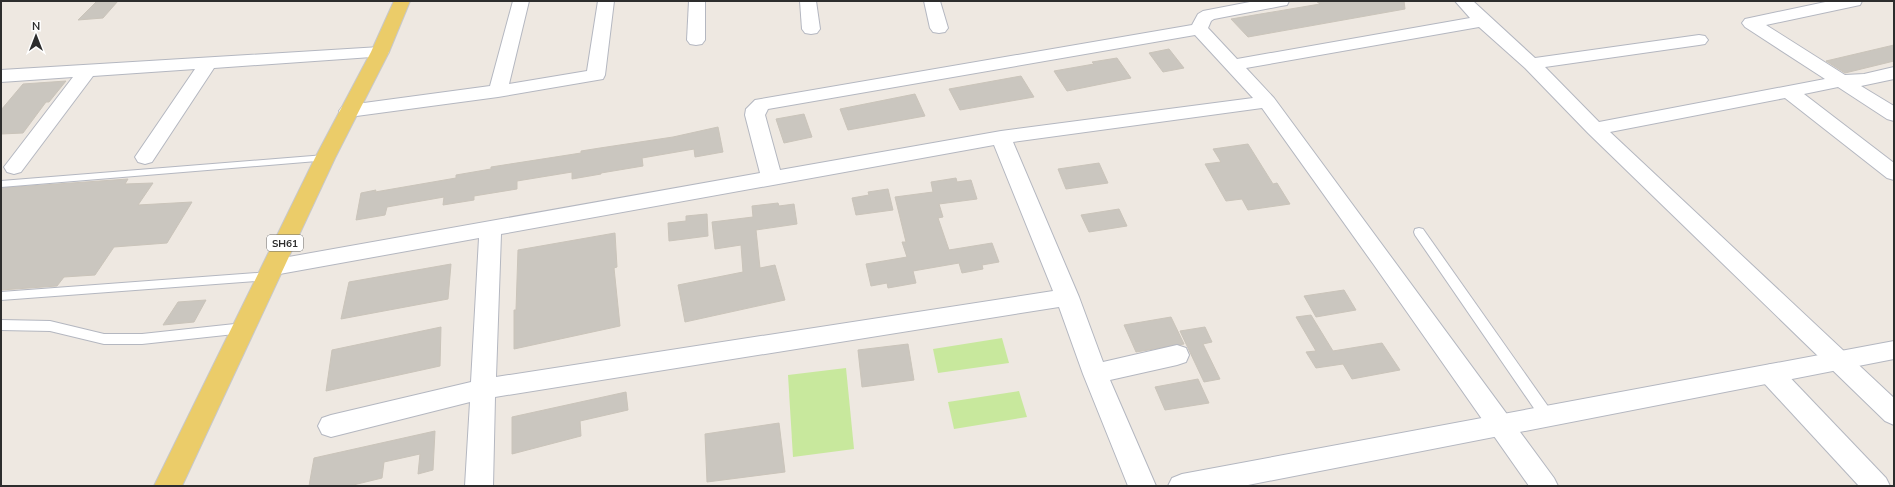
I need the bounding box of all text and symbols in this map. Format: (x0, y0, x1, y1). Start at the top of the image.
north arrow (16, 16, 56, 56)
text: N (32, 19, 40, 34)
road number: SH61 (267, 235, 303, 251)

